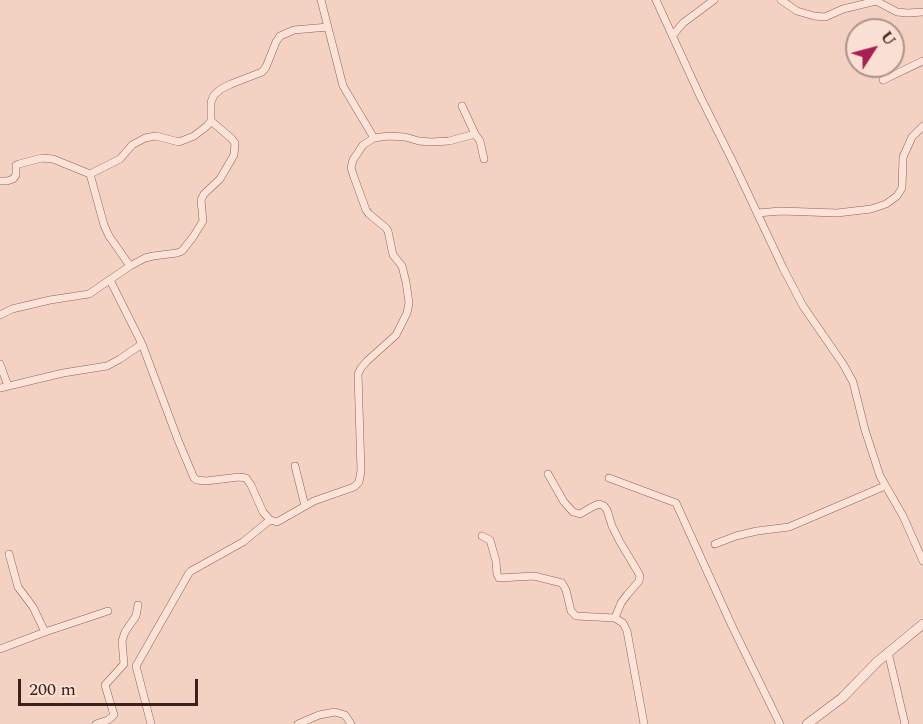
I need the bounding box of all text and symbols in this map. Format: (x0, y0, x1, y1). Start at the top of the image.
north arrow (845, 18, 905, 78)
text: U (874, 26, 902, 51)
scale bar (21, 667, 201, 705)
text: 200 m (29, 676, 76, 703)

